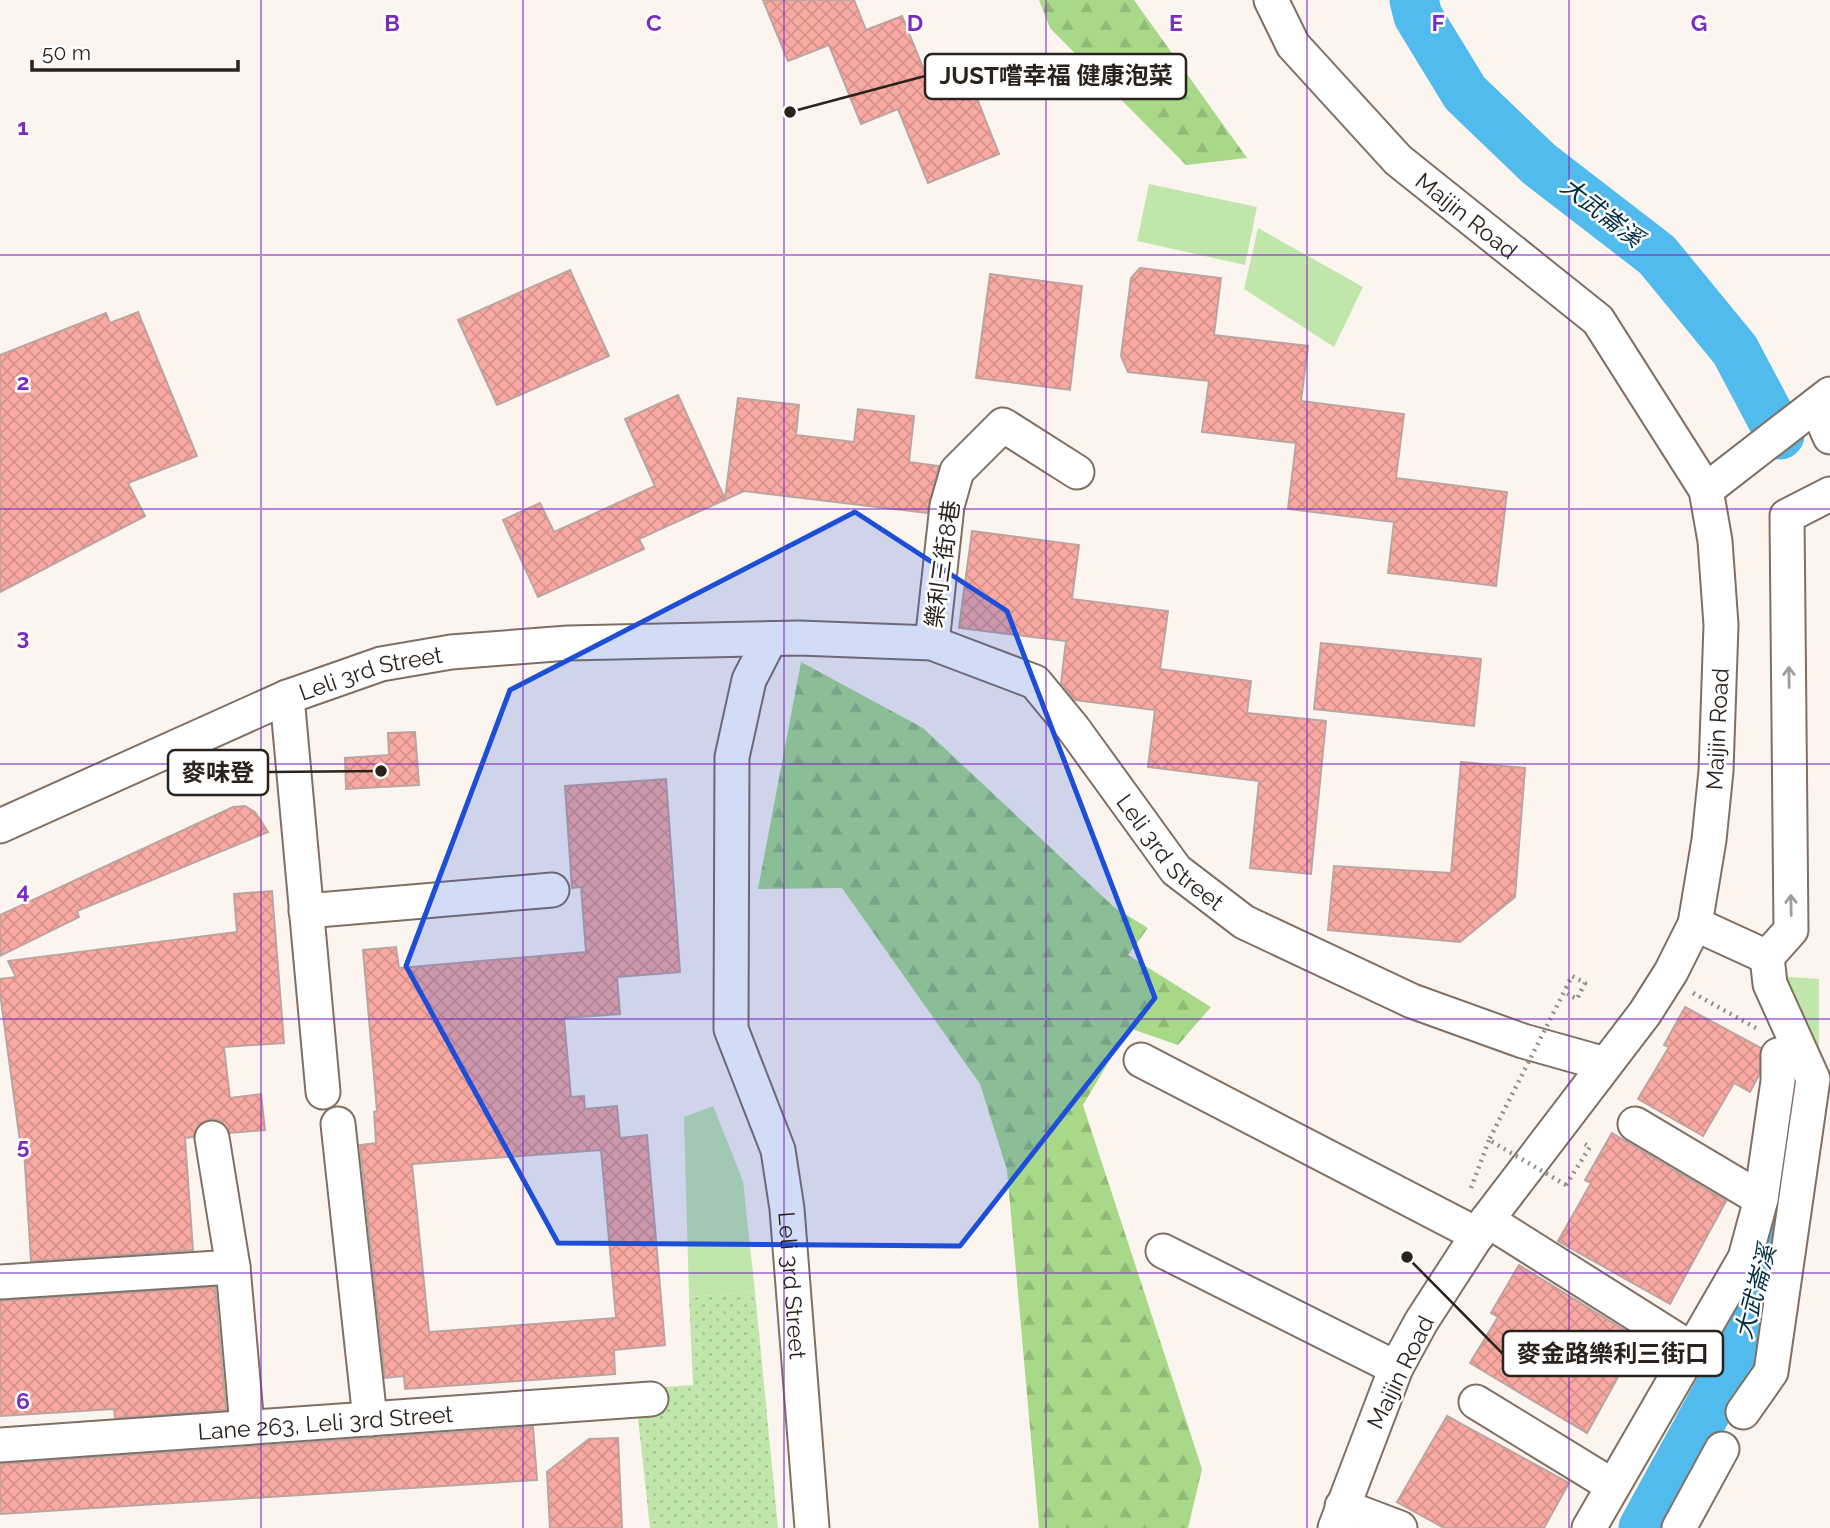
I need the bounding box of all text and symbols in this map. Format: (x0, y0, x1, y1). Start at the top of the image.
text: B (384, 9, 400, 36)
text: C (646, 9, 662, 36)
text: D (907, 9, 923, 36)
text: E (1169, 9, 1183, 36)
text: F (1431, 9, 1445, 36)
text: G (1691, 9, 1707, 36)
scale bar (32, 28, 238, 72)
text: 50 m (42, 40, 91, 65)
callout: JUST嚐幸福 健康泡菜 (925, 54, 1186, 99)
text: JUST嚐幸福 健康泡菜 (939, 61, 1173, 90)
text: 1 (17, 113, 29, 140)
street label: Maijin Road (1411, 166, 1523, 264)
water label: 大武崙溪 (1555, 171, 1651, 255)
text: 2 (17, 368, 29, 395)
street label: 樂利三街8巷 (920, 498, 964, 630)
text: 3 (17, 623, 29, 650)
street label: Leli 3rd Street (295, 640, 444, 705)
one-way arrow (1782, 666, 1796, 689)
street label: Maijin Road (1700, 667, 1734, 791)
callout: 麥味登 (168, 750, 268, 795)
text: 麥味登 (182, 758, 254, 787)
street label: Leli 3rd Street (1112, 788, 1230, 915)
text: 4 (16, 877, 30, 904)
one-way arrow (1784, 894, 1798, 917)
text: 5 (17, 1132, 30, 1159)
street label: Leli 3rd Street (774, 1211, 812, 1360)
water label: 大武崙溪 (1729, 1239, 1782, 1342)
street label: Maijin Road (1361, 1311, 1439, 1433)
callout: 麥金路樂利三街口 (1503, 1331, 1723, 1376)
text: 麥金路樂利三街口 (1517, 1339, 1709, 1368)
text: 6 (16, 1387, 30, 1414)
street label: Lane 263, Leli 3rd Street (197, 1400, 454, 1445)

